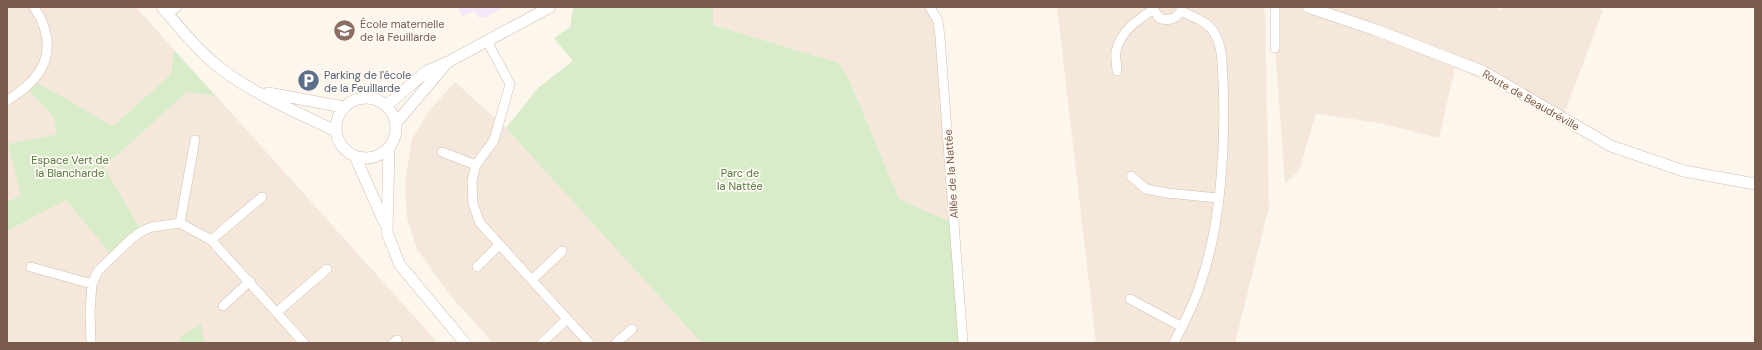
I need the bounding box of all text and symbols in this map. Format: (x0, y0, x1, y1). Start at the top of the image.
school or university icon: École maternelle de la Feuillarde (331, 17, 357, 43)
place label: École maternelle de la Feuillarde (360, 17, 444, 44)
street label: Route de Beaudréville (1480, 66, 1582, 134)
parking icon: Parking de l'école de la Feuillarde (296, 68, 322, 94)
place label: Parking de l'école de la Feuillarde (324, 68, 411, 95)
street label: Allée de la Nattée (941, 129, 961, 219)
park label: Espace Vert de la Blancharde (31, 153, 109, 180)
park label: Parc de la Nattée (717, 166, 763, 193)

